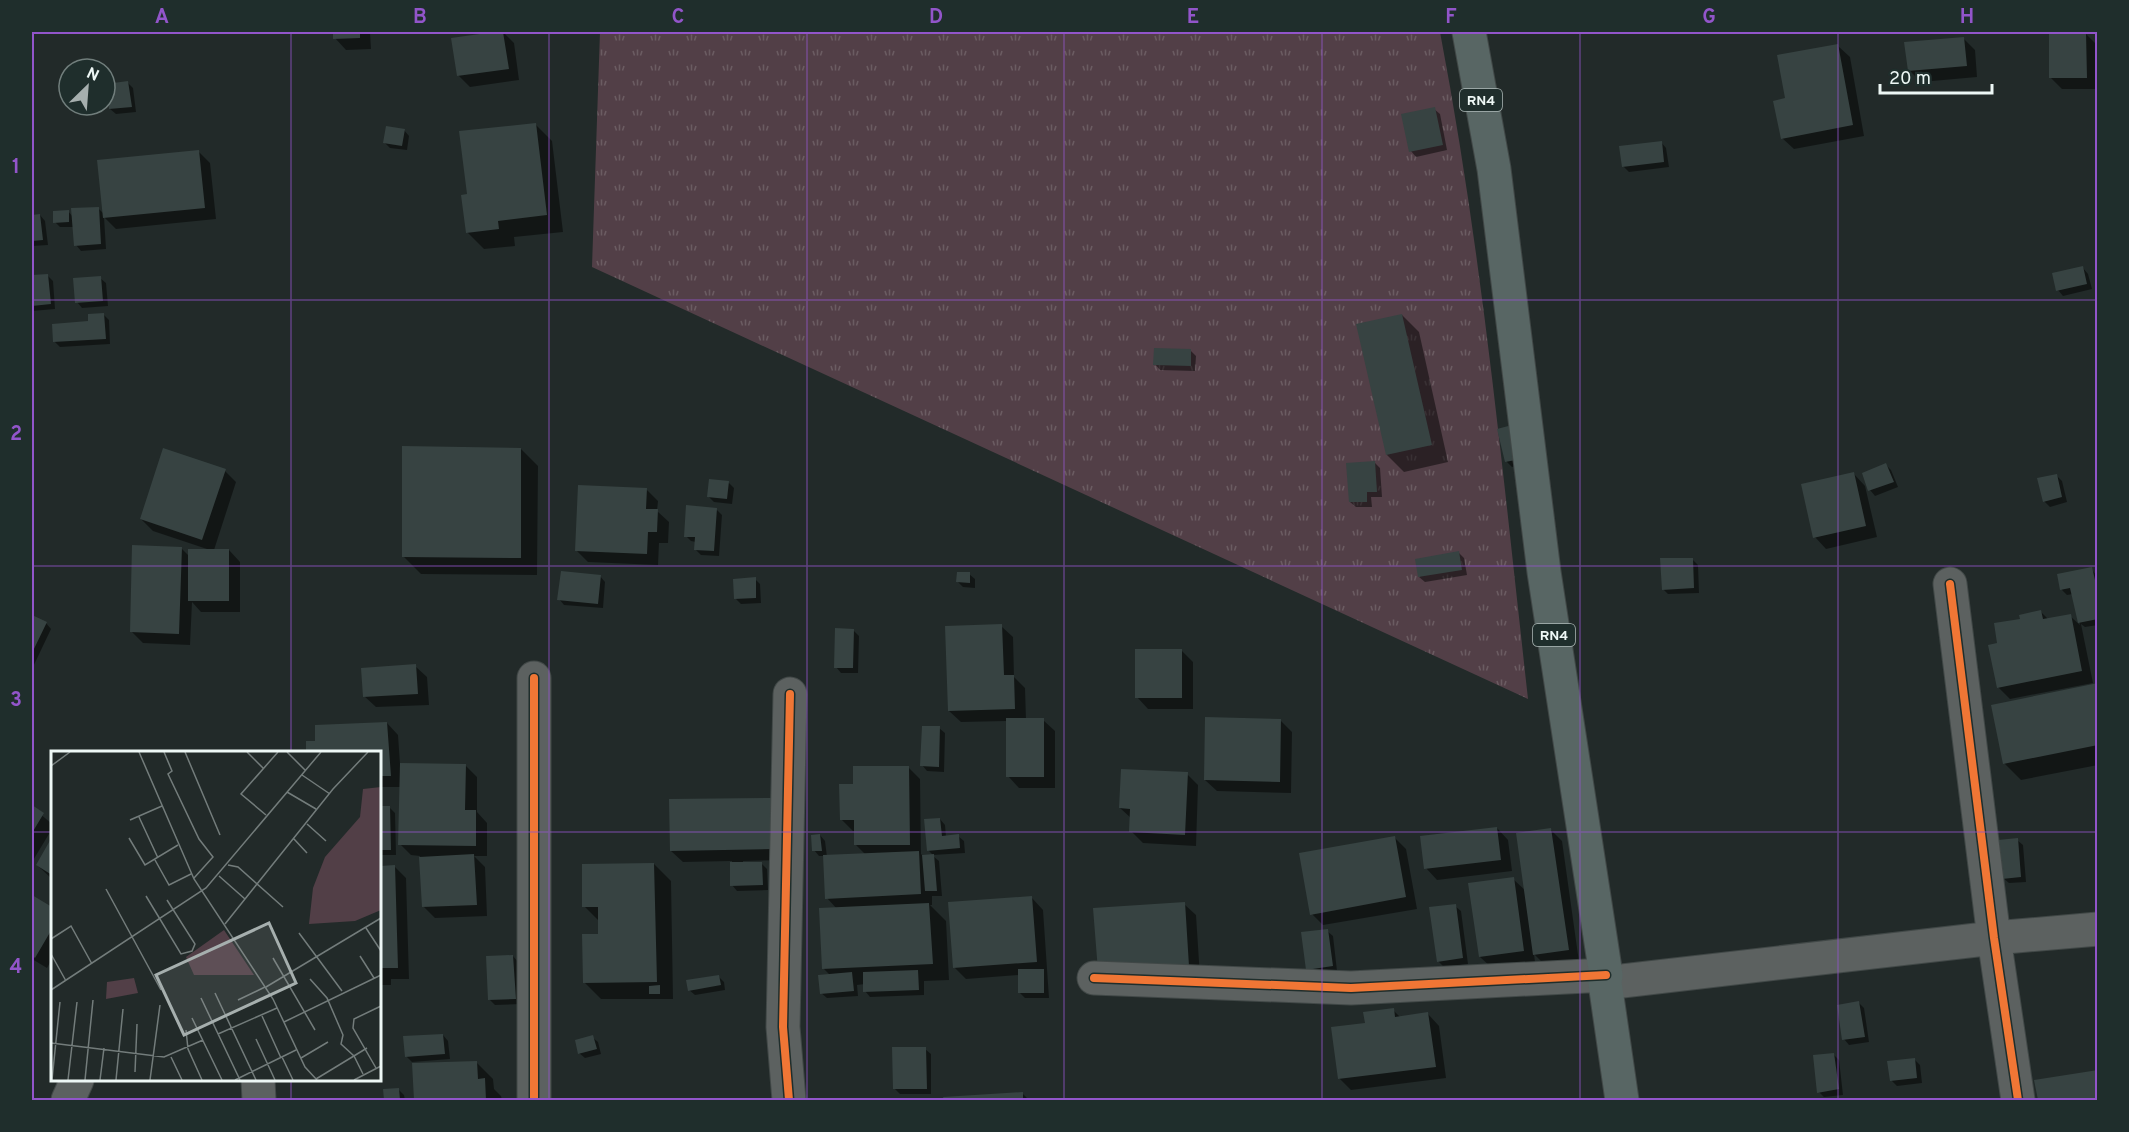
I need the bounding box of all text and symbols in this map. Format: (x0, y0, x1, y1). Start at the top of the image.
text: A (155, 5, 169, 31)
text: B (413, 5, 427, 31)
text: C (672, 5, 684, 31)
text: D (929, 5, 943, 31)
text: E (1187, 5, 1199, 31)
text: F (1445, 5, 1457, 31)
text: G (1702, 5, 1716, 31)
text: H (1960, 5, 1974, 31)
north arrow (57, 57, 117, 117)
scale bar (1880, 57, 1992, 95)
text: N (83, 64, 102, 87)
text: 20 m (1889, 68, 1931, 91)
road number: RN4 (1460, 89, 1502, 111)
text: 1 (12, 155, 20, 181)
text: 2 (10, 422, 22, 448)
road number: RN4 (1533, 624, 1575, 646)
text: 3 (10, 688, 22, 714)
inset map (51, 751, 381, 1081)
text: 4 (10, 955, 22, 981)

